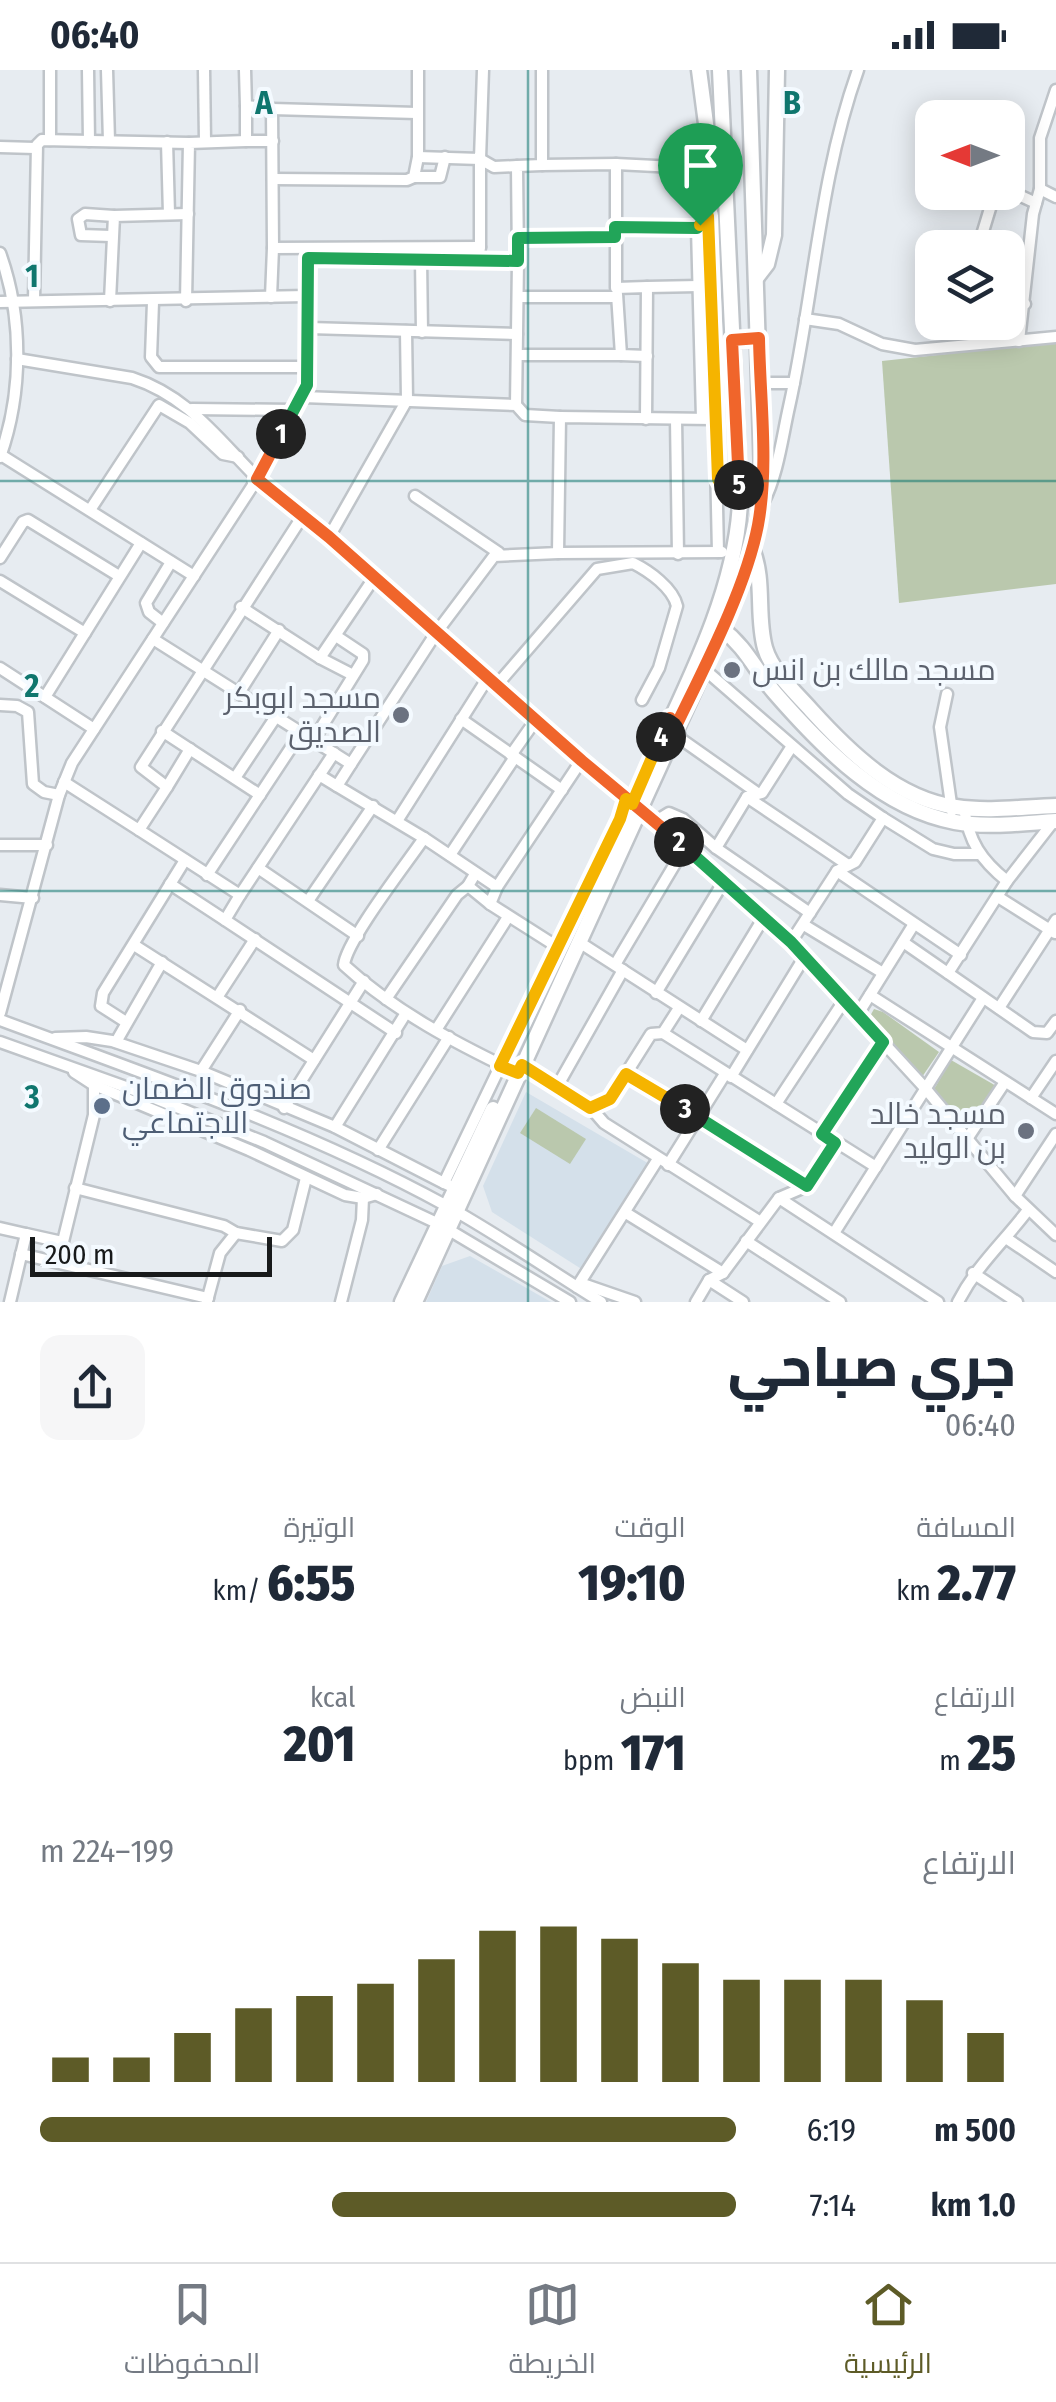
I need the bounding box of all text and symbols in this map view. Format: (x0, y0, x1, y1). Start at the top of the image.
text: 06:40 (50, 12, 139, 58)
text: A (254, 84, 273, 122)
text: B (783, 84, 801, 122)
north arrow (915, 100, 1025, 210)
map controls (915, 100, 1025, 340)
pin (658, 123, 743, 226)
icon: arrive (673, 138, 728, 193)
button: layers (915, 230, 1025, 340)
text: 1 (25, 257, 39, 295)
pin: 1 (256, 409, 306, 459)
text: 1 (275, 417, 287, 450)
pin: 5 (714, 460, 764, 510)
text: 5 (732, 468, 746, 501)
place label: مسجد مالك بن انس (752, 652, 996, 688)
marker: مسجد مالك بن انس (721, 659, 743, 681)
text: 2 (24, 667, 40, 705)
place label: مسجد ابوبكر الصديق (223, 680, 381, 750)
marker: مسجد ابوبكر الصديق (390, 704, 412, 726)
pin: 4 (636, 712, 686, 762)
text: 4 (654, 720, 668, 753)
pin: 2 (654, 817, 704, 867)
text: 2 (673, 825, 685, 858)
place label: صندوق الضمان الاجتماعي (122, 1071, 312, 1146)
text: 3 (23, 1078, 40, 1116)
pin: 3 (660, 1084, 710, 1134)
text: 3 (678, 1092, 692, 1125)
marker: صندوق الضمان الاجتماعي (91, 1095, 113, 1117)
place label: مسجد خالد بن الوليد (870, 1096, 1006, 1166)
marker: مسجد خالد بن الوليد (1015, 1120, 1037, 1142)
scale bar (30, 1232, 272, 1276)
text: 200 m (45, 1238, 115, 1271)
button: share (40, 1335, 145, 1440)
text: جري صباحي (728, 1335, 1016, 1401)
text: 06:40 (945, 1406, 1016, 1444)
text: الوتيرة (283, 1511, 355, 1544)
text: الوقت (614, 1511, 686, 1544)
text: المسافة (916, 1511, 1016, 1544)
text: 6:55 (267, 1553, 355, 1613)
text: 19:10 (578, 1553, 686, 1613)
text: 2.77 (937, 1553, 1016, 1613)
text: /km (213, 1574, 267, 1607)
text: km (896, 1574, 937, 1607)
text: kcal (310, 1681, 355, 1714)
text: النبض (620, 1681, 686, 1714)
text: الارتفاع (934, 1681, 1016, 1714)
text: 201 (284, 1714, 355, 1774)
text: 171 (621, 1723, 686, 1783)
text: 25 (967, 1723, 1016, 1783)
text: bpm (563, 1744, 621, 1777)
text: m (939, 1744, 967, 1777)
text: 199–224 m (40, 1832, 174, 1870)
text: الارتفاع (922, 1844, 1016, 1882)
text: 6:19 (807, 2111, 856, 2149)
text: 500 m (934, 2111, 1016, 2149)
text: 7:14 (810, 2186, 856, 2224)
text: 1.0 km (931, 2186, 1016, 2224)
tab: المحفوظات (124, 2277, 260, 2389)
tab: الخريطة (509, 2277, 596, 2389)
tab: الرئيسية (844, 2277, 932, 2389)

